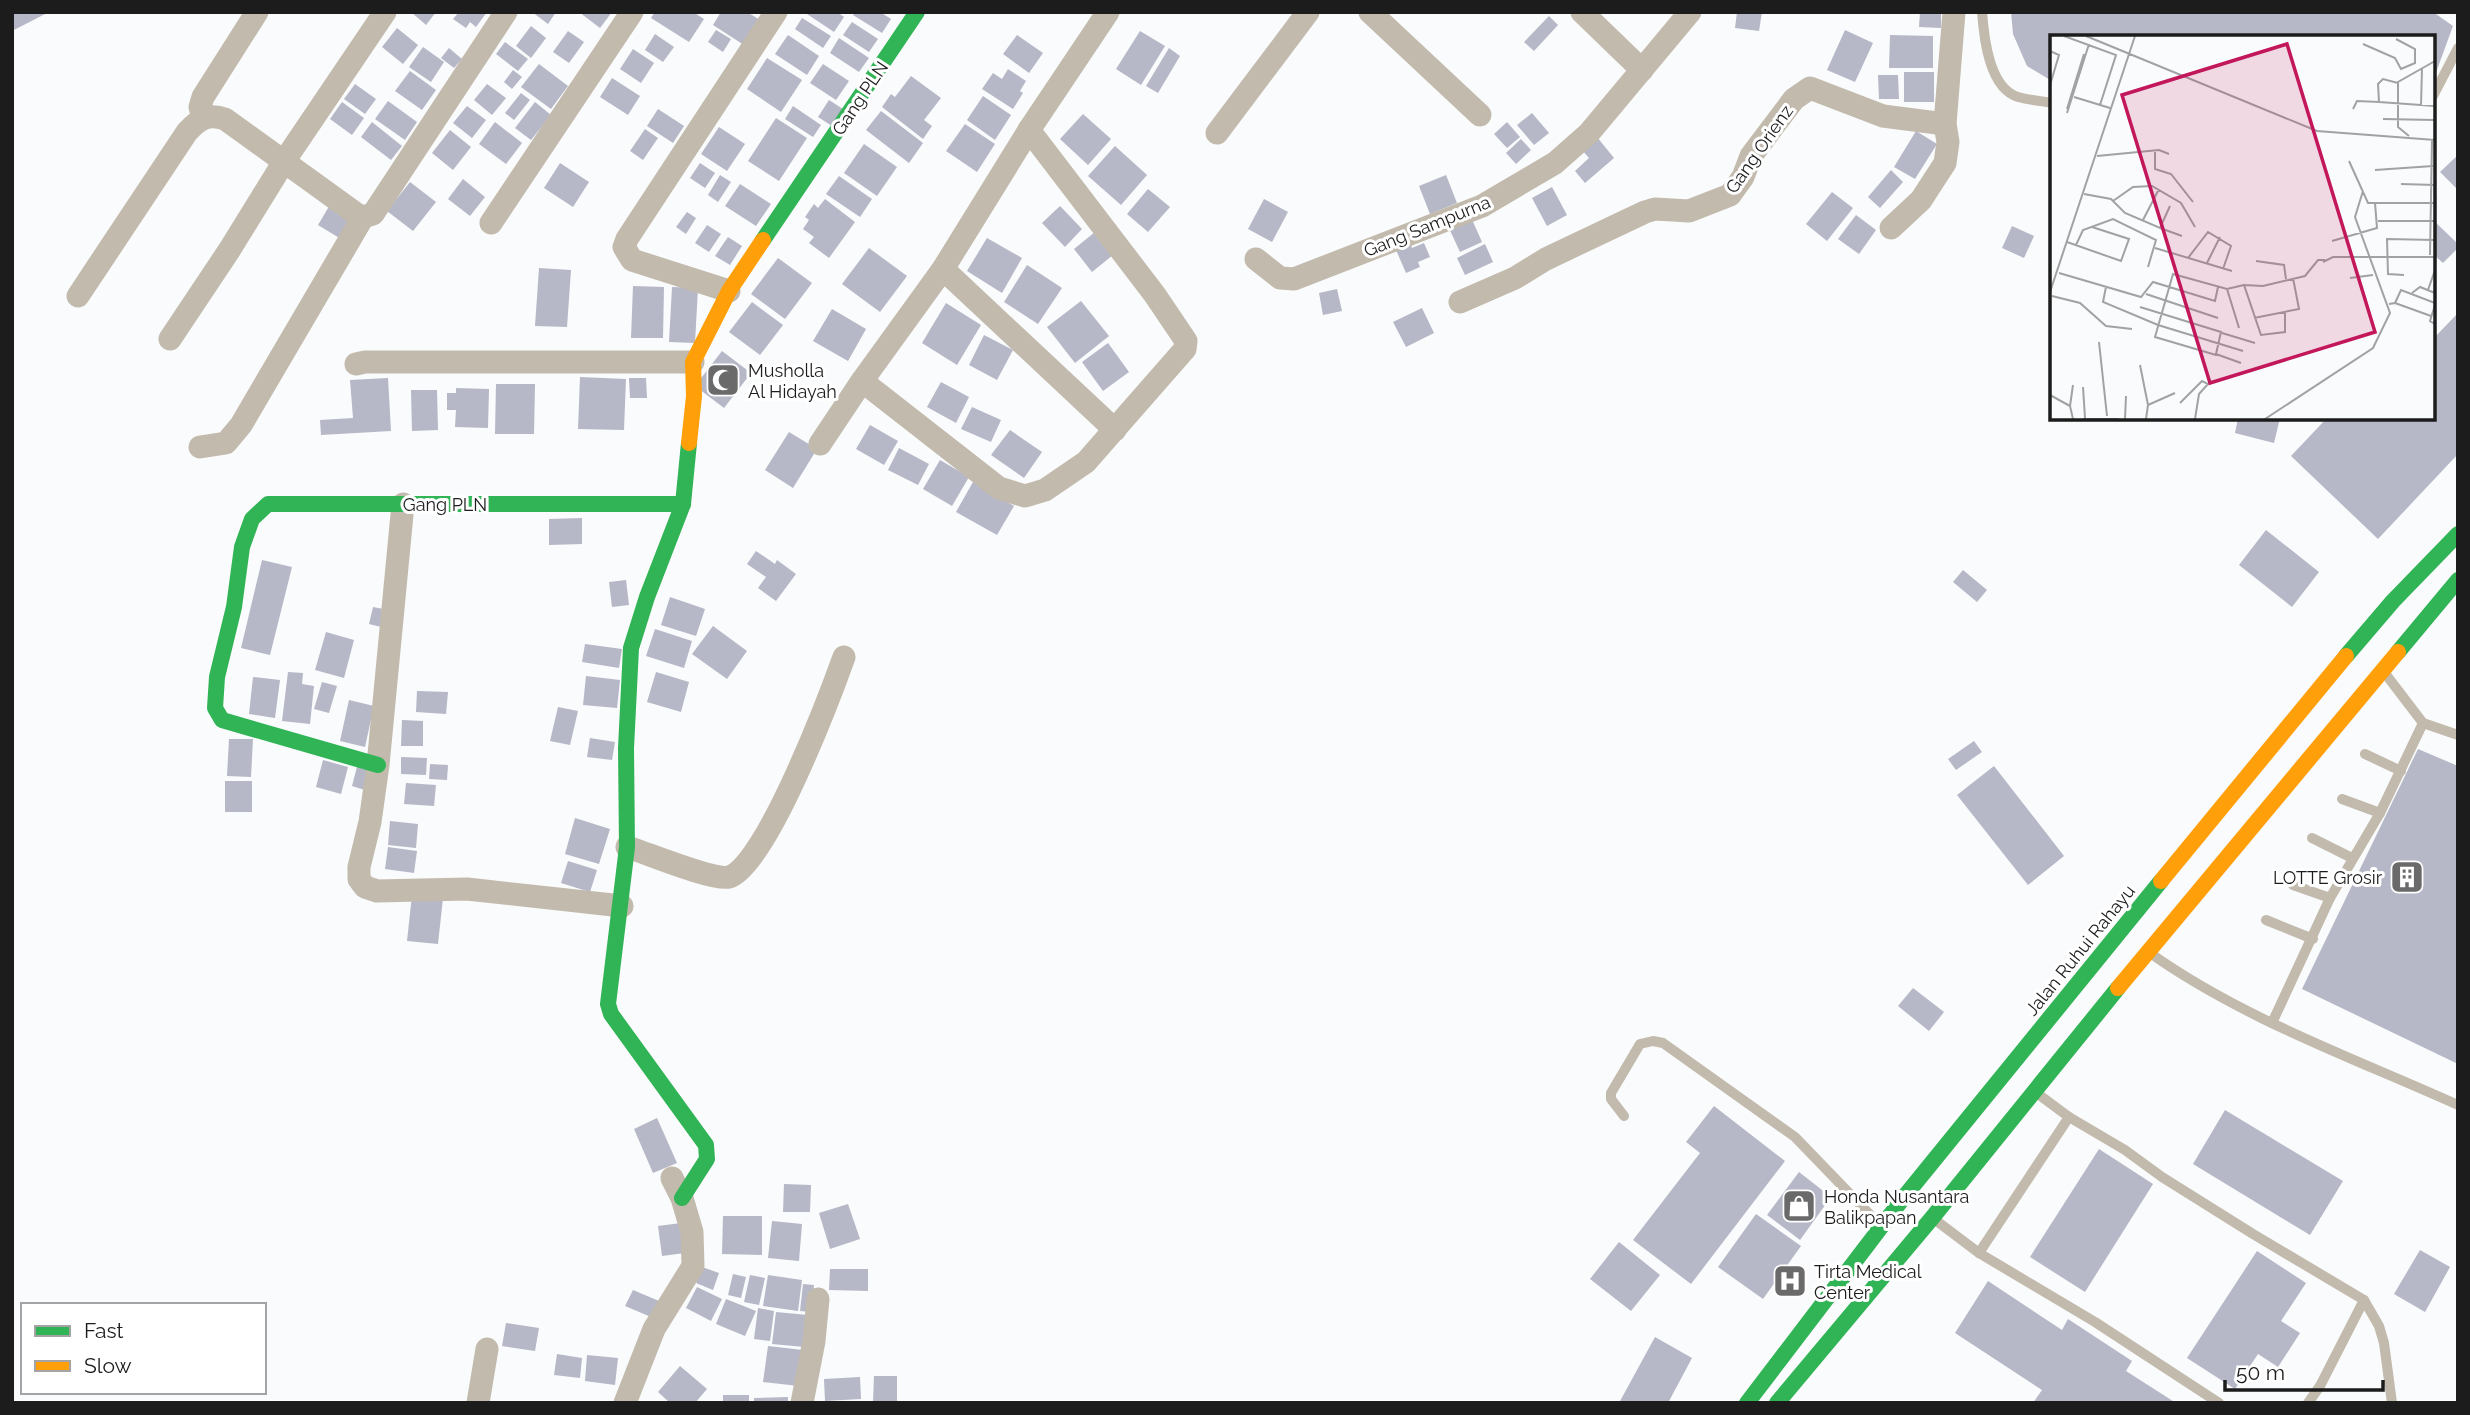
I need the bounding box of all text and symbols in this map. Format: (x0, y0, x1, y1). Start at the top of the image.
inset map (2050, 35, 2435, 420)
street label: Gang PLN (828, 57, 892, 139)
street label: Gang Orienz (1721, 101, 1797, 197)
street label: Gang Sampurna (1361, 191, 1493, 261)
place label: Musholla Al Hidayah (748, 360, 837, 402)
mosque icon: Musholla Al Hidayah (704, 361, 742, 399)
street label: Gang PLN (403, 494, 487, 515)
building icon: LOTTE Grosir (2388, 858, 2426, 896)
place label: LOTTE Grosir (2273, 867, 2383, 888)
street label: Jalan Ruhui Rahayu (2021, 880, 2139, 1020)
place label: Honda Nusantara Balikpapan (1824, 1186, 1969, 1228)
shop icon: Honda Nusantara Balikpapan (1780, 1187, 1818, 1225)
place label: Tirta Medical Center (1814, 1261, 1922, 1303)
hospital icon: Tirta Medical Center (1771, 1262, 1809, 1300)
legend (21, 1303, 266, 1394)
text: Fast (84, 1318, 124, 1343)
scale bar (2225, 1348, 2382, 1392)
text: Slow (84, 1353, 132, 1378)
text: 50 m (2236, 1360, 2285, 1385)

